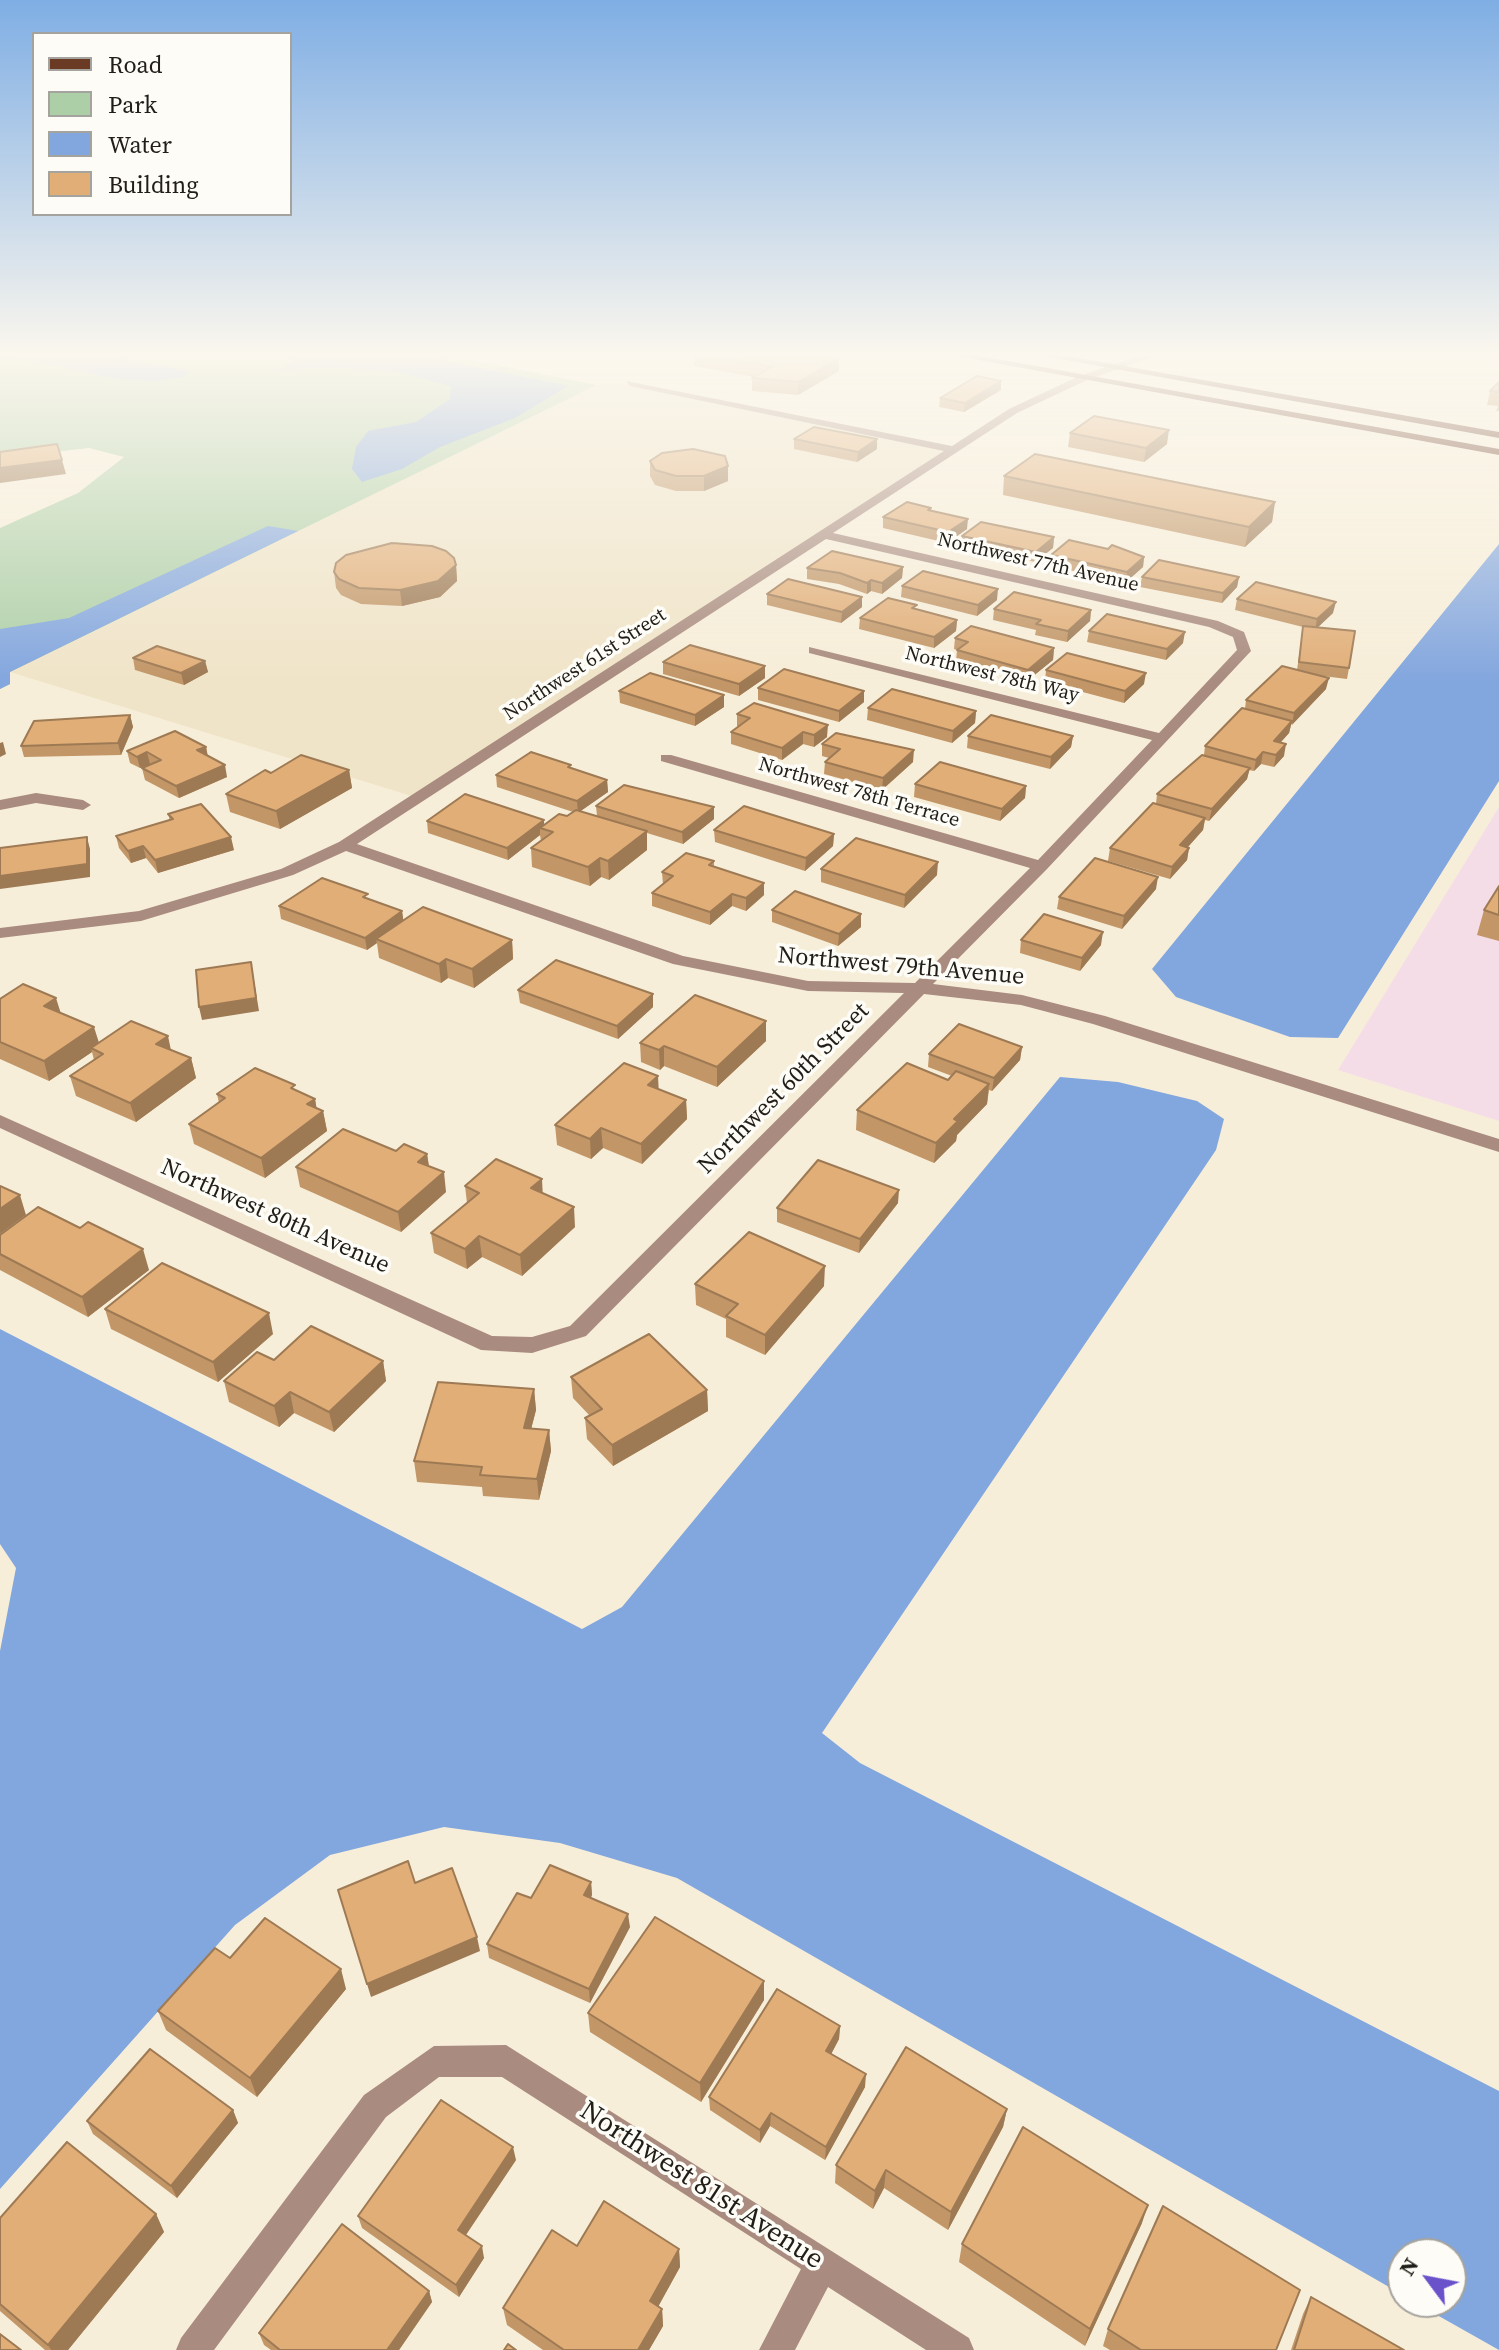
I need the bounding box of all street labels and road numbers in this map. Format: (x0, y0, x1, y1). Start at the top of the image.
street label: Northwest 77th Avenue (935, 528, 1141, 598)
street label: Northwest 61st Street (499, 604, 671, 726)
street label: Northwest 78th Way (903, 642, 1081, 708)
street label: Northwest 78th Terrace (756, 753, 962, 833)
street label: Northwest 79th Avenue (777, 942, 1025, 992)
street label: Northwest 60th Street (692, 997, 876, 1181)
street label: Northwest 80th Avenue (156, 1154, 394, 1280)
street label: Northwest 81st Avenue (573, 2095, 829, 2277)

